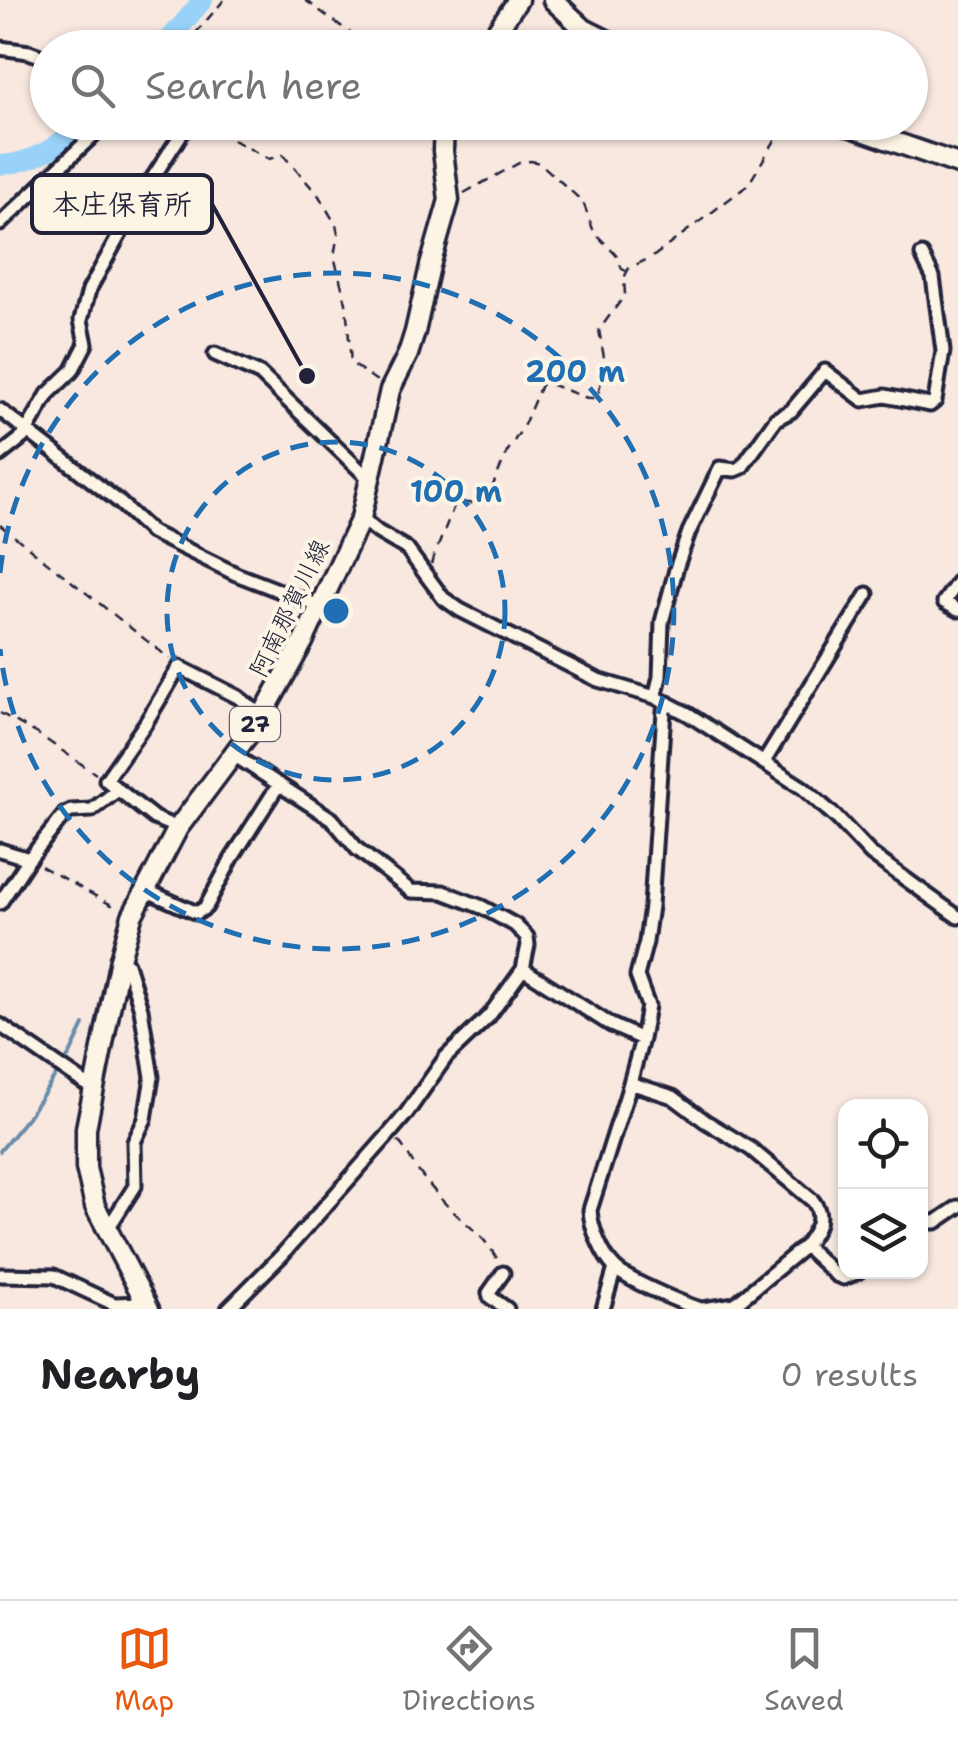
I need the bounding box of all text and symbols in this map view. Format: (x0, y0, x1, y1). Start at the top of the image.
search box (30, 30, 928, 140)
icon: search (65, 58, 120, 113)
text: Search here (145, 60, 362, 111)
callout: 本庄保育所 (32, 175, 212, 233)
text: 本庄保育所 (52, 185, 192, 223)
text: 200 m (525, 351, 625, 392)
text: 100 m (410, 471, 502, 512)
street label: 阿南那賀川線 (241, 533, 337, 683)
centre of rings (318, 593, 354, 629)
road number: 27 (230, 707, 280, 741)
map controls (838, 1099, 928, 1279)
button: locate (838, 1099, 928, 1189)
button: layers (838, 1189, 928, 1279)
text: Nearby (40, 1346, 200, 1402)
text: 0 results (781, 1353, 918, 1396)
tab: Map (114, 1621, 174, 1719)
tab: Directions (403, 1621, 536, 1719)
tab: Saved (764, 1621, 844, 1719)

